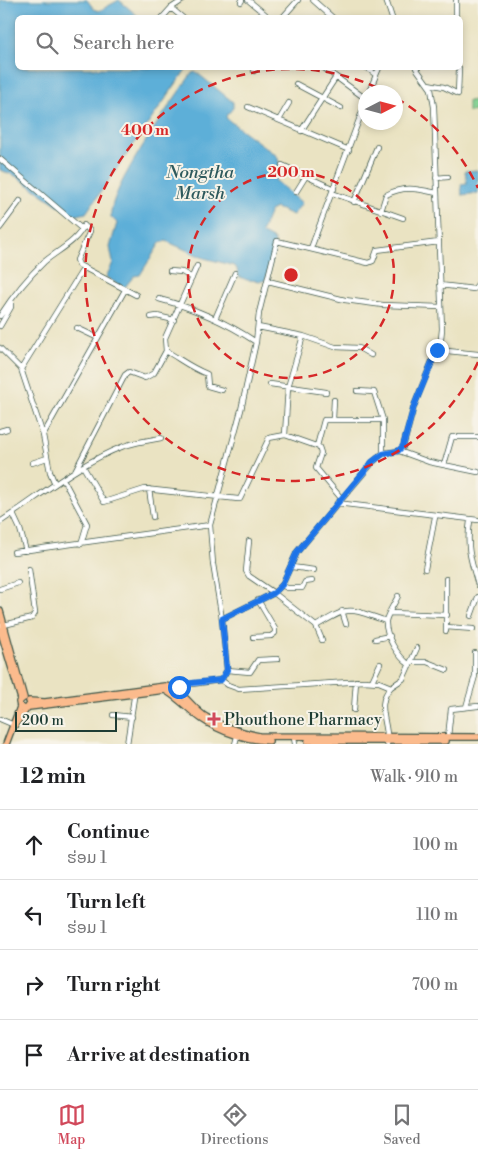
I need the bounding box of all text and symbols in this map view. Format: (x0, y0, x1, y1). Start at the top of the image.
search box (15, 15, 463, 70)
icon: search (33, 29, 61, 57)
text: Search here (73, 31, 174, 55)
north arrow (358, 85, 403, 130)
text: 400 m (121, 121, 169, 140)
water label: Nongtha Marsh (165, 161, 235, 205)
text: 200 m (267, 163, 315, 182)
centre of rings (282, 266, 300, 284)
route end (426, 339, 449, 362)
route start (168, 676, 191, 699)
scale bar (15, 709, 118, 732)
place label: Phouthone Pharmacy (224, 710, 382, 730)
text: 200 m (22, 712, 64, 730)
marker: Phouthone Pharmacy (208, 713, 220, 725)
text: 12 min (20, 764, 86, 790)
text: Walk · 910 m (371, 767, 458, 787)
text: Continue (67, 820, 150, 844)
icon: ahead (20, 831, 48, 859)
text: 100 m (413, 835, 458, 855)
text: ຮ່ອມ 1 (67, 848, 107, 868)
text: Turn left (67, 890, 146, 914)
icon: left (20, 901, 48, 929)
text: 110 m (416, 905, 458, 925)
text: ຮ່ອມ 1 (67, 918, 107, 938)
icon: right (20, 971, 48, 999)
text: Turn right (67, 973, 160, 997)
text: 700 m (412, 975, 458, 995)
icon: arrive (20, 1041, 48, 1069)
text: Arrive at destination (67, 1043, 250, 1067)
tab: Map (58, 1101, 86, 1149)
tab: Directions (201, 1101, 268, 1149)
tab: Saved (384, 1101, 420, 1149)

